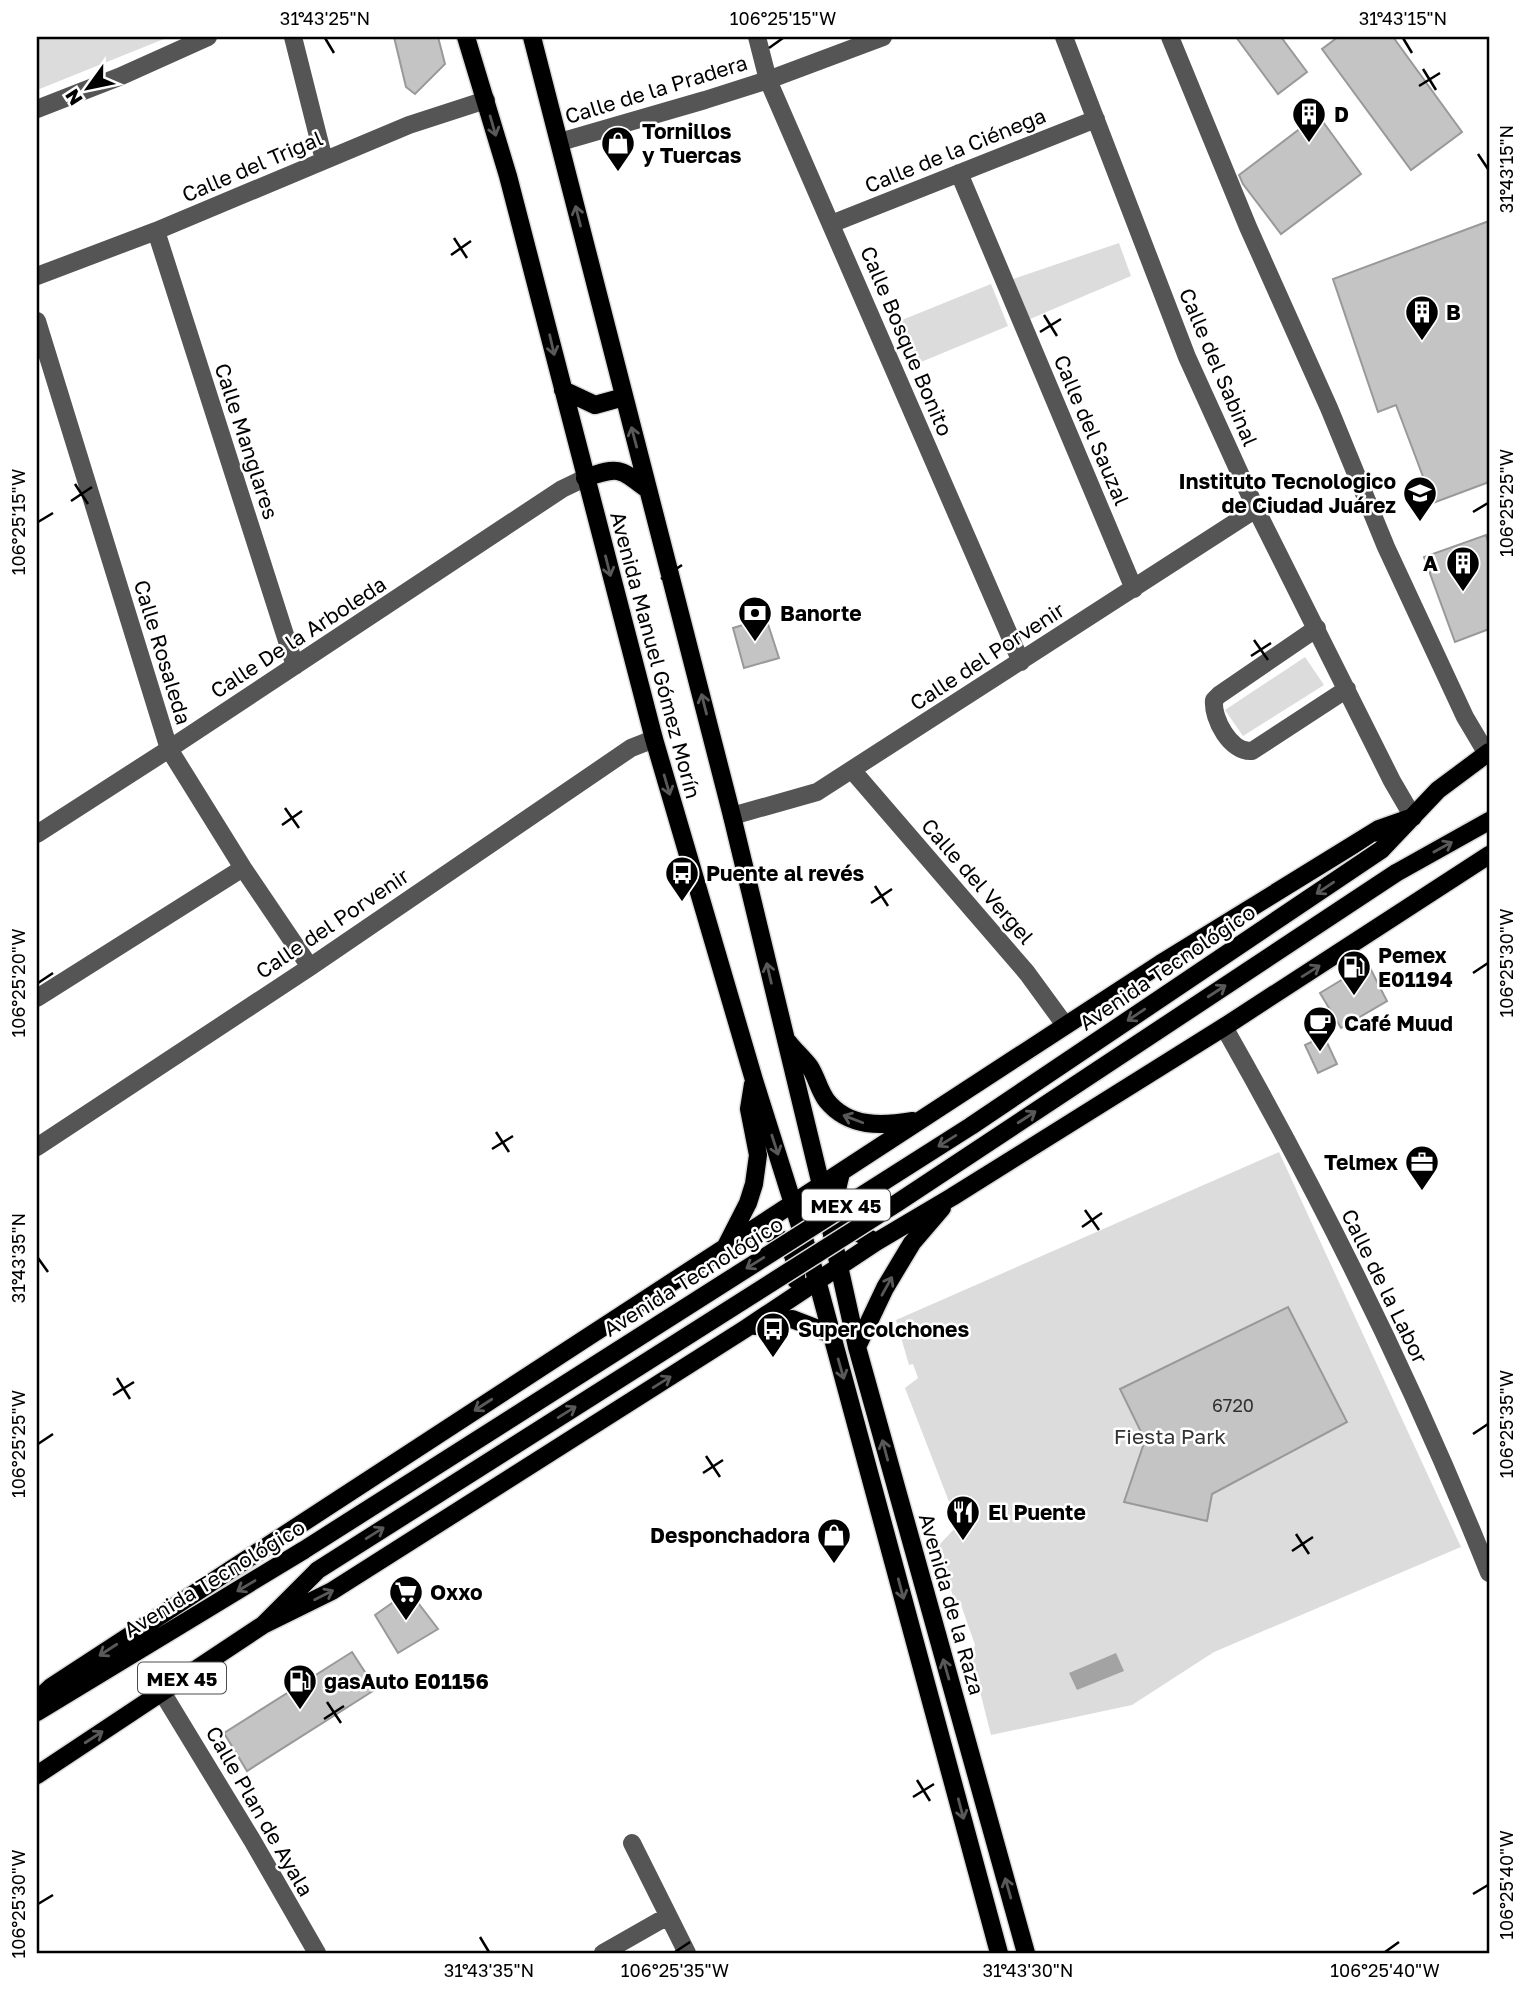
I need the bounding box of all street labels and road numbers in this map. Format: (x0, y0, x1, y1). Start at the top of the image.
street label: Calle de la Pradera (562, 49, 750, 129)
street label: Calle de la Ciénega (861, 102, 1049, 198)
street label: Calle del Trigal (178, 125, 326, 207)
street label: Calle Bosque Bonito (855, 242, 959, 440)
street label: Calle del Sabinal (1174, 284, 1264, 450)
street label: Calle del Sauzal (1049, 351, 1135, 509)
street label: Calle Manglares (210, 360, 284, 522)
street label: Avenida Manuel Gómez Morín (605, 509, 707, 801)
street label: Calle De la Arboleda (205, 571, 391, 703)
street label: Calle Rosaleda (129, 576, 197, 728)
street label: Calle del Porvenir (905, 596, 1069, 716)
street label: Calle del Vergel (916, 813, 1040, 949)
street label: Calle del Porvenir (250, 862, 414, 984)
street label: Avenida Tecnológico (1074, 898, 1260, 1036)
road number: MEX 45 (802, 1190, 890, 1220)
street label: Calle de la Labor (1336, 1204, 1434, 1368)
street label: Avenida Tecnológico (598, 1210, 788, 1342)
street label: Avenida de la Raza (914, 1510, 990, 1698)
street label: Avenida Tecnológico (119, 1514, 309, 1642)
road number: MEX 45 (138, 1662, 226, 1694)
street label: Calle Plan de Ayala (201, 1721, 319, 1901)

